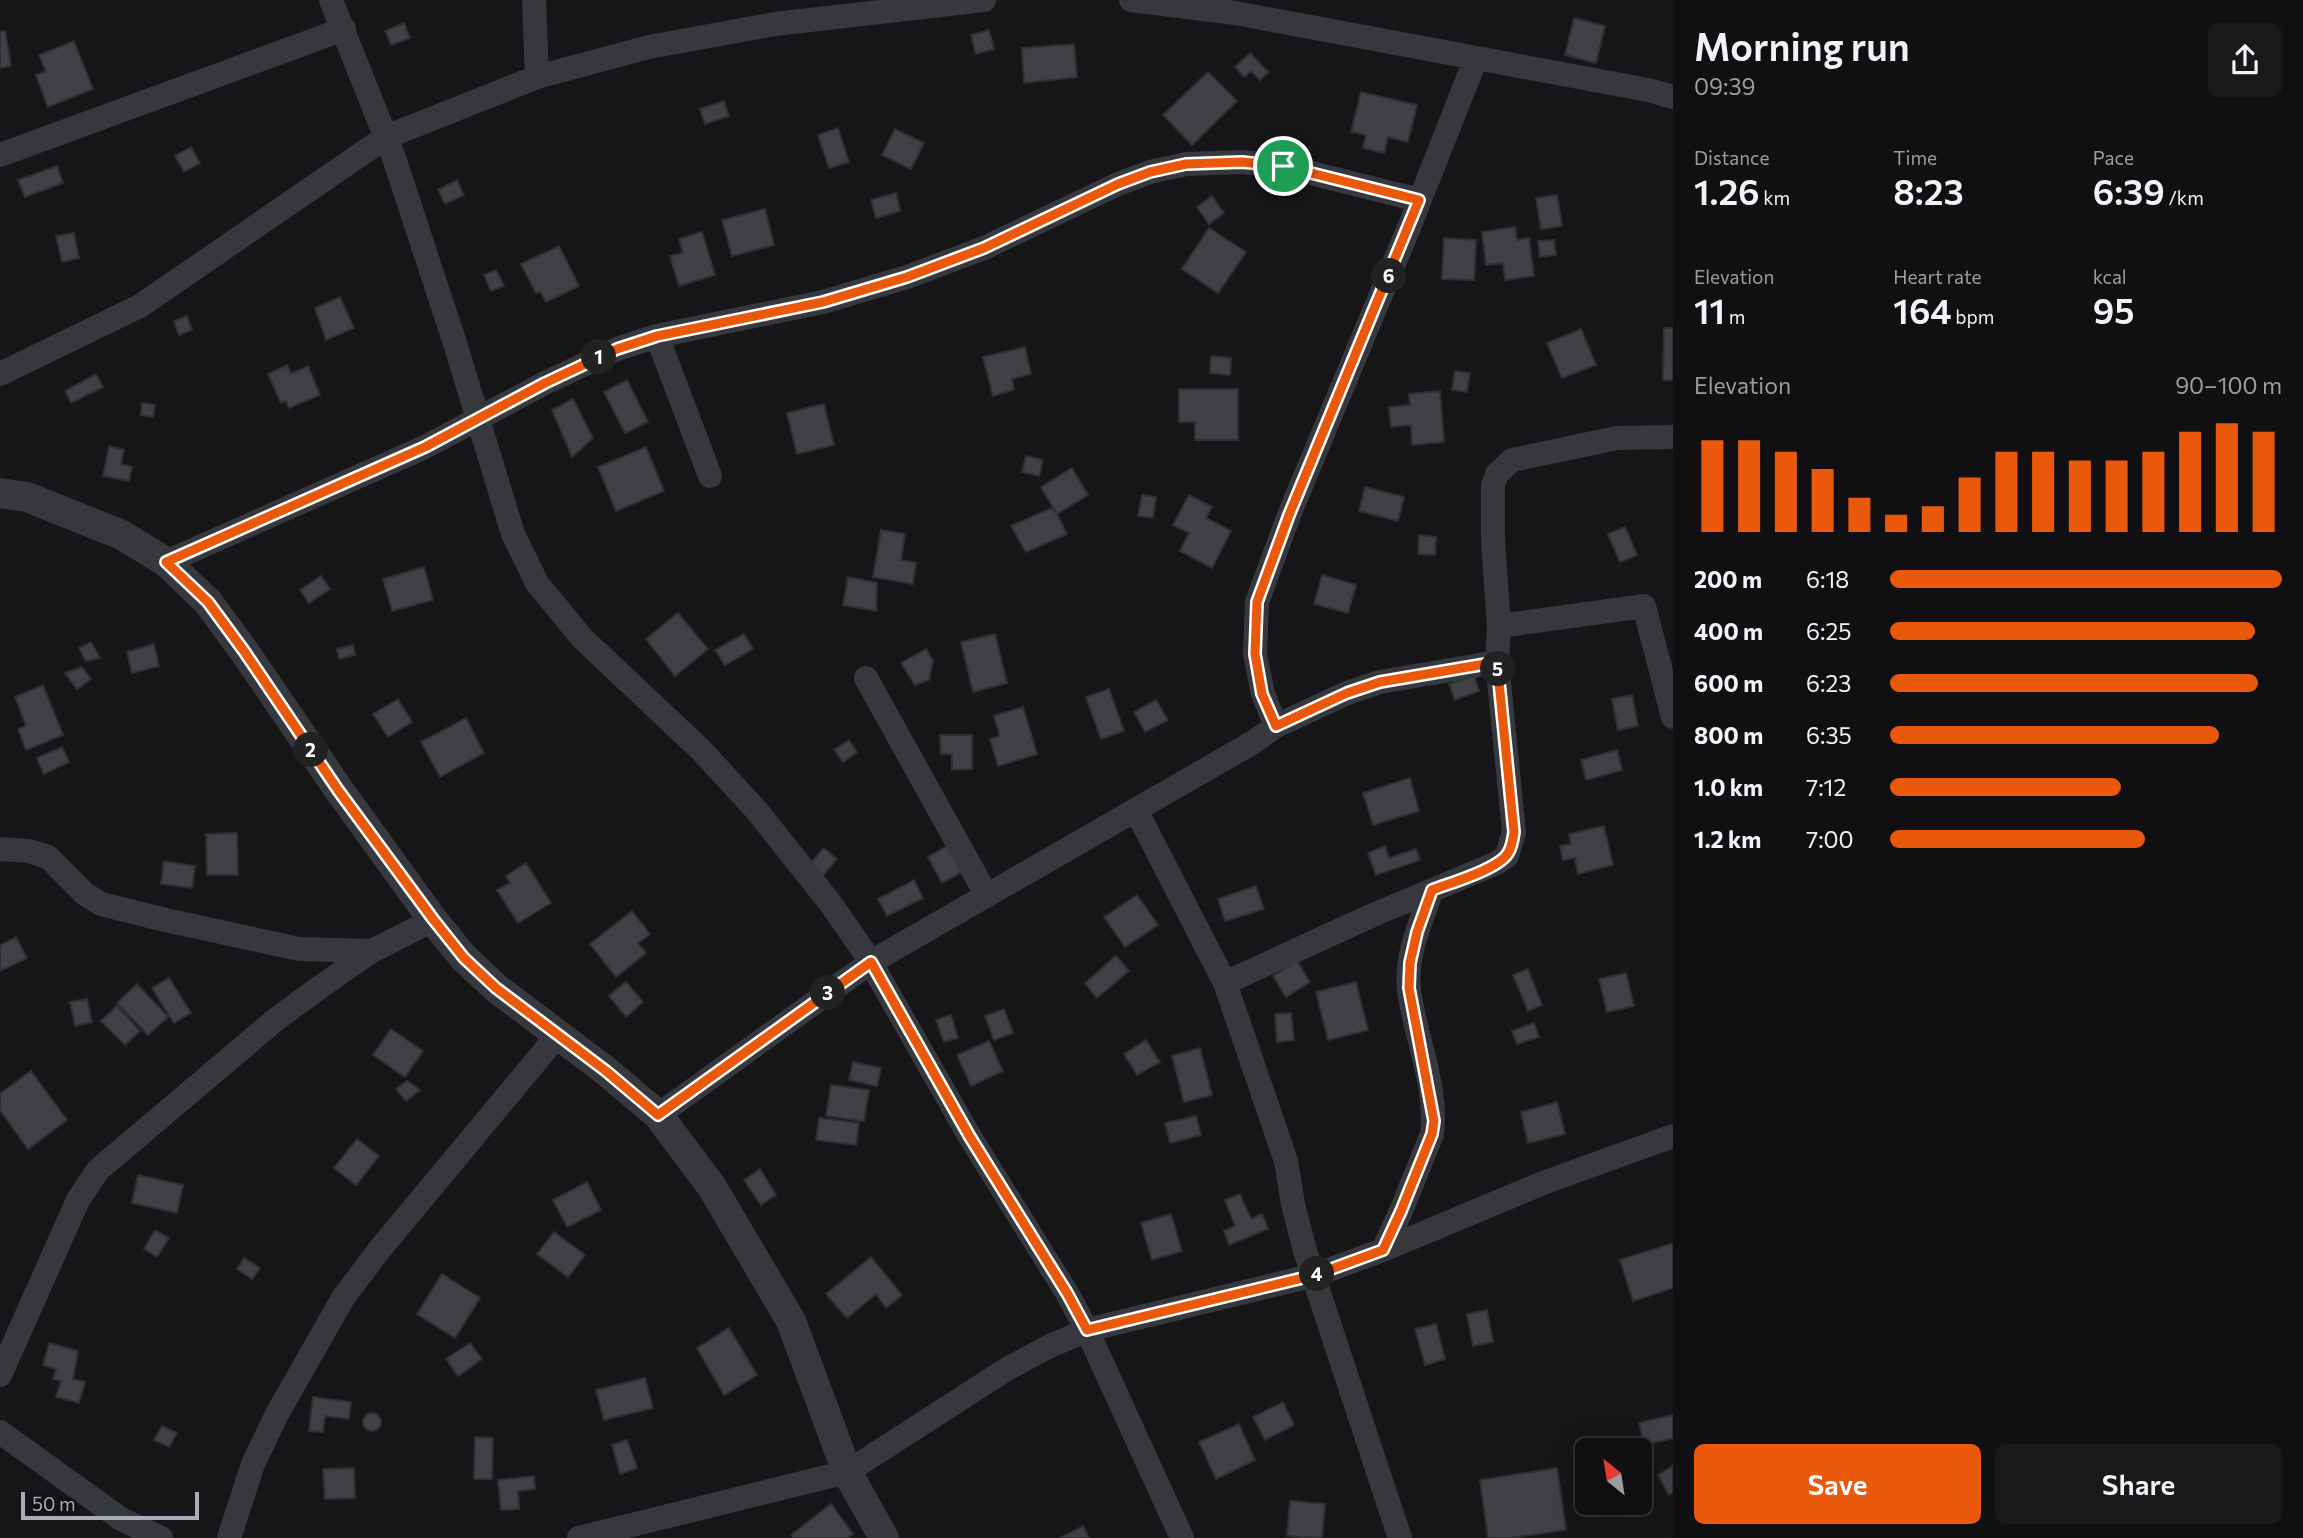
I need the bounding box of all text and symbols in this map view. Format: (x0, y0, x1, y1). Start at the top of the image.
text: Morning run (1694, 22, 1910, 69)
button: share (2208, 23, 2282, 97)
text: 09:39 (1694, 72, 1755, 100)
pin (1253, 136, 1313, 196)
text: Distance (1694, 146, 1770, 169)
text: Time (1893, 146, 1937, 169)
text: Pace (2093, 146, 2134, 169)
icon: arrive (1264, 147, 1302, 185)
text: 1.26 (1694, 169, 1760, 212)
text: 8:23 (1893, 169, 1964, 212)
text: 6:39 (2093, 169, 2165, 212)
text: km (1760, 186, 1790, 209)
text: /km (2165, 186, 2204, 209)
pin: 6 (1372, 258, 1406, 294)
text: 6 (1383, 264, 1394, 287)
text: Elevation (1694, 265, 1774, 288)
text: Heart rate (1893, 265, 1982, 288)
text: kcal (2093, 265, 2127, 288)
text: 11 (1694, 288, 1725, 331)
text: 164 (1893, 288, 1952, 331)
text: 95 (2093, 288, 2134, 331)
text: m (1725, 305, 1745, 328)
text: bpm (1952, 305, 1994, 328)
pin: 1 (582, 340, 616, 374)
text: 1 (594, 345, 603, 368)
text: Elevation (1694, 371, 1791, 399)
text: 90–100 m (2175, 371, 2282, 399)
text: 200 m (1694, 565, 1762, 593)
text: 6:18 (1806, 565, 1849, 593)
text: 400 m (1694, 617, 1763, 645)
text: 6:25 (1806, 617, 1851, 645)
pin: 5 (1480, 652, 1516, 686)
text: 5 (1492, 657, 1503, 680)
text: 600 m (1694, 669, 1763, 697)
text: 6:23 (1806, 669, 1851, 697)
text: 800 m (1694, 721, 1763, 749)
text: 6:35 (1806, 721, 1852, 749)
pin: 2 (294, 732, 328, 768)
text: 2 (305, 738, 316, 761)
text: 1.0 km (1694, 773, 1763, 801)
text: 7:12 (1806, 773, 1846, 801)
text: 1.2 km (1694, 825, 1761, 853)
text: 7:00 (1806, 825, 1854, 853)
pin: 3 (810, 976, 846, 1010)
text: 3 (822, 981, 833, 1004)
pin: 4 (1300, 1256, 1334, 1292)
text: 4 (1311, 1262, 1322, 1285)
north arrow (1575, 1438, 1652, 1516)
map controls (1575, 1438, 1652, 1515)
button: Save (1694, 1444, 1981, 1524)
button: Share (1995, 1444, 2282, 1524)
scale bar (21, 1489, 200, 1521)
text: 50 m (32, 1492, 76, 1515)

